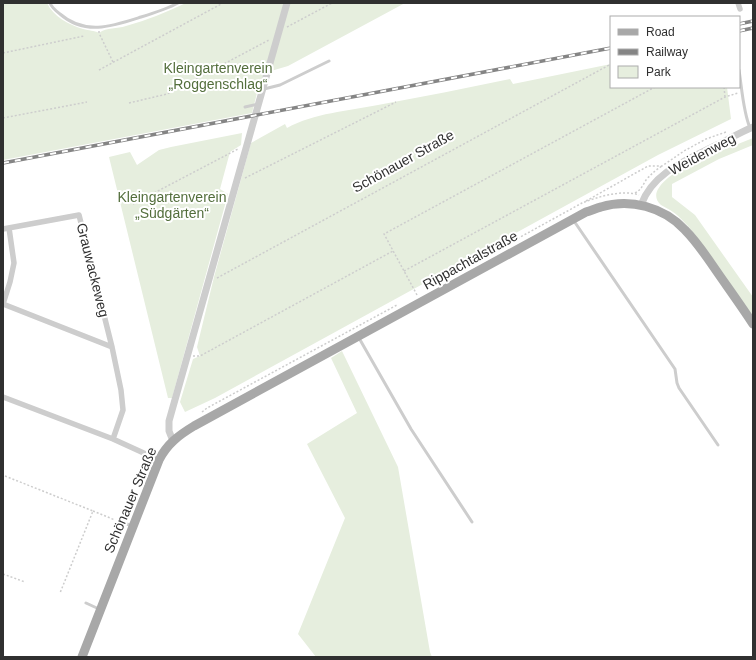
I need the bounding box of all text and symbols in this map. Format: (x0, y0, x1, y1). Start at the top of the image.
legend (610, 16, 740, 88)
text: Road (646, 25, 675, 39)
text: Railway (646, 45, 688, 59)
park label: Kleingartenverein „Roggenschlag“ (164, 60, 272, 92)
text: Park (646, 65, 672, 79)
street label: Schönauer Straße (349, 126, 457, 196)
street label: Weidenweg (666, 130, 738, 178)
park label: Kleingartenverein „Südgärten“ (118, 189, 226, 221)
street label: Grauwackeweg (74, 221, 112, 319)
street label: Rippachtalstraße (420, 227, 520, 293)
street label: Schönauer Straße (100, 444, 160, 555)

